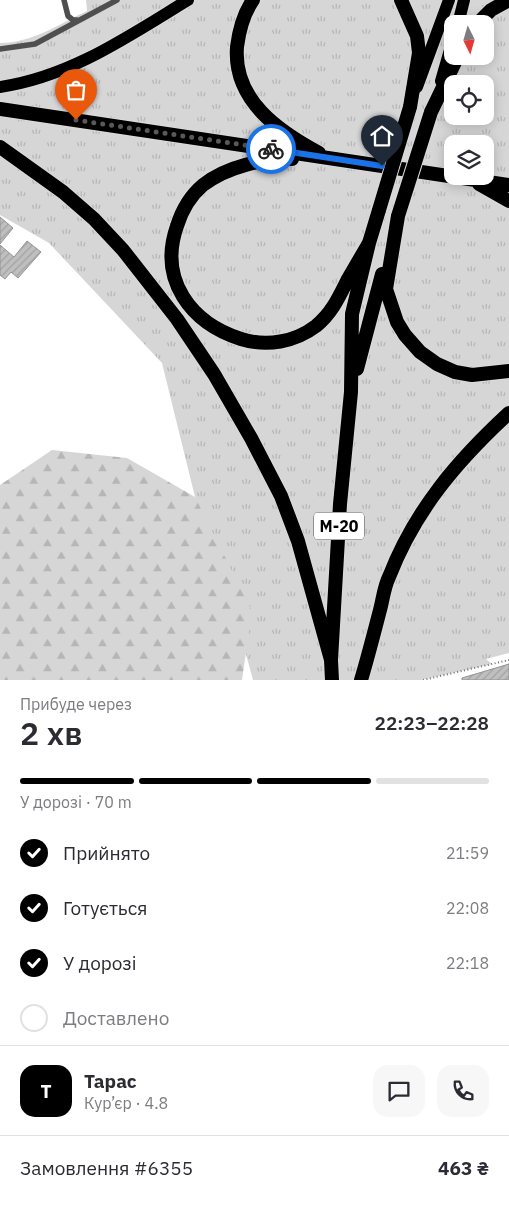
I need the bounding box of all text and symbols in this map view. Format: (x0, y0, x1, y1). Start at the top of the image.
north arrow (444, 15, 494, 65)
map controls (444, 15, 494, 185)
pin (55, 69, 97, 120)
button: locate (444, 75, 494, 125)
icon: bag (62, 76, 90, 104)
pin (361, 115, 403, 166)
icon: home (368, 122, 396, 150)
courier (246, 124, 296, 174)
icon: bike (257, 135, 285, 163)
button: layers (444, 135, 494, 185)
road number: М-20 (314, 512, 364, 540)
text: Прибуде через (20, 694, 132, 714)
text: 22:23–22:28 (375, 711, 489, 735)
text: 2 хв (20, 712, 82, 754)
text: У дорозі · 70 m (20, 792, 132, 812)
icon: check (20, 839, 48, 867)
text: Прийнято (63, 841, 150, 865)
text: 21:59 (446, 843, 489, 863)
icon: check (20, 894, 48, 922)
text: Готується (63, 896, 147, 920)
text: 22:08 (446, 898, 489, 918)
icon: check (20, 949, 48, 977)
text: У дорозі (63, 951, 137, 975)
text: 22:18 (446, 953, 489, 973)
text: Доставлено (63, 1006, 169, 1030)
button: chat (373, 1065, 425, 1117)
button: phone (437, 1065, 489, 1117)
text: Тарас (84, 1069, 137, 1093)
text: Т (40, 1079, 52, 1103)
text: Кур’єр · 4.8 (84, 1093, 168, 1113)
text: Замовлення #6355 (20, 1156, 193, 1180)
text: 463 ₴ (438, 1156, 489, 1180)

